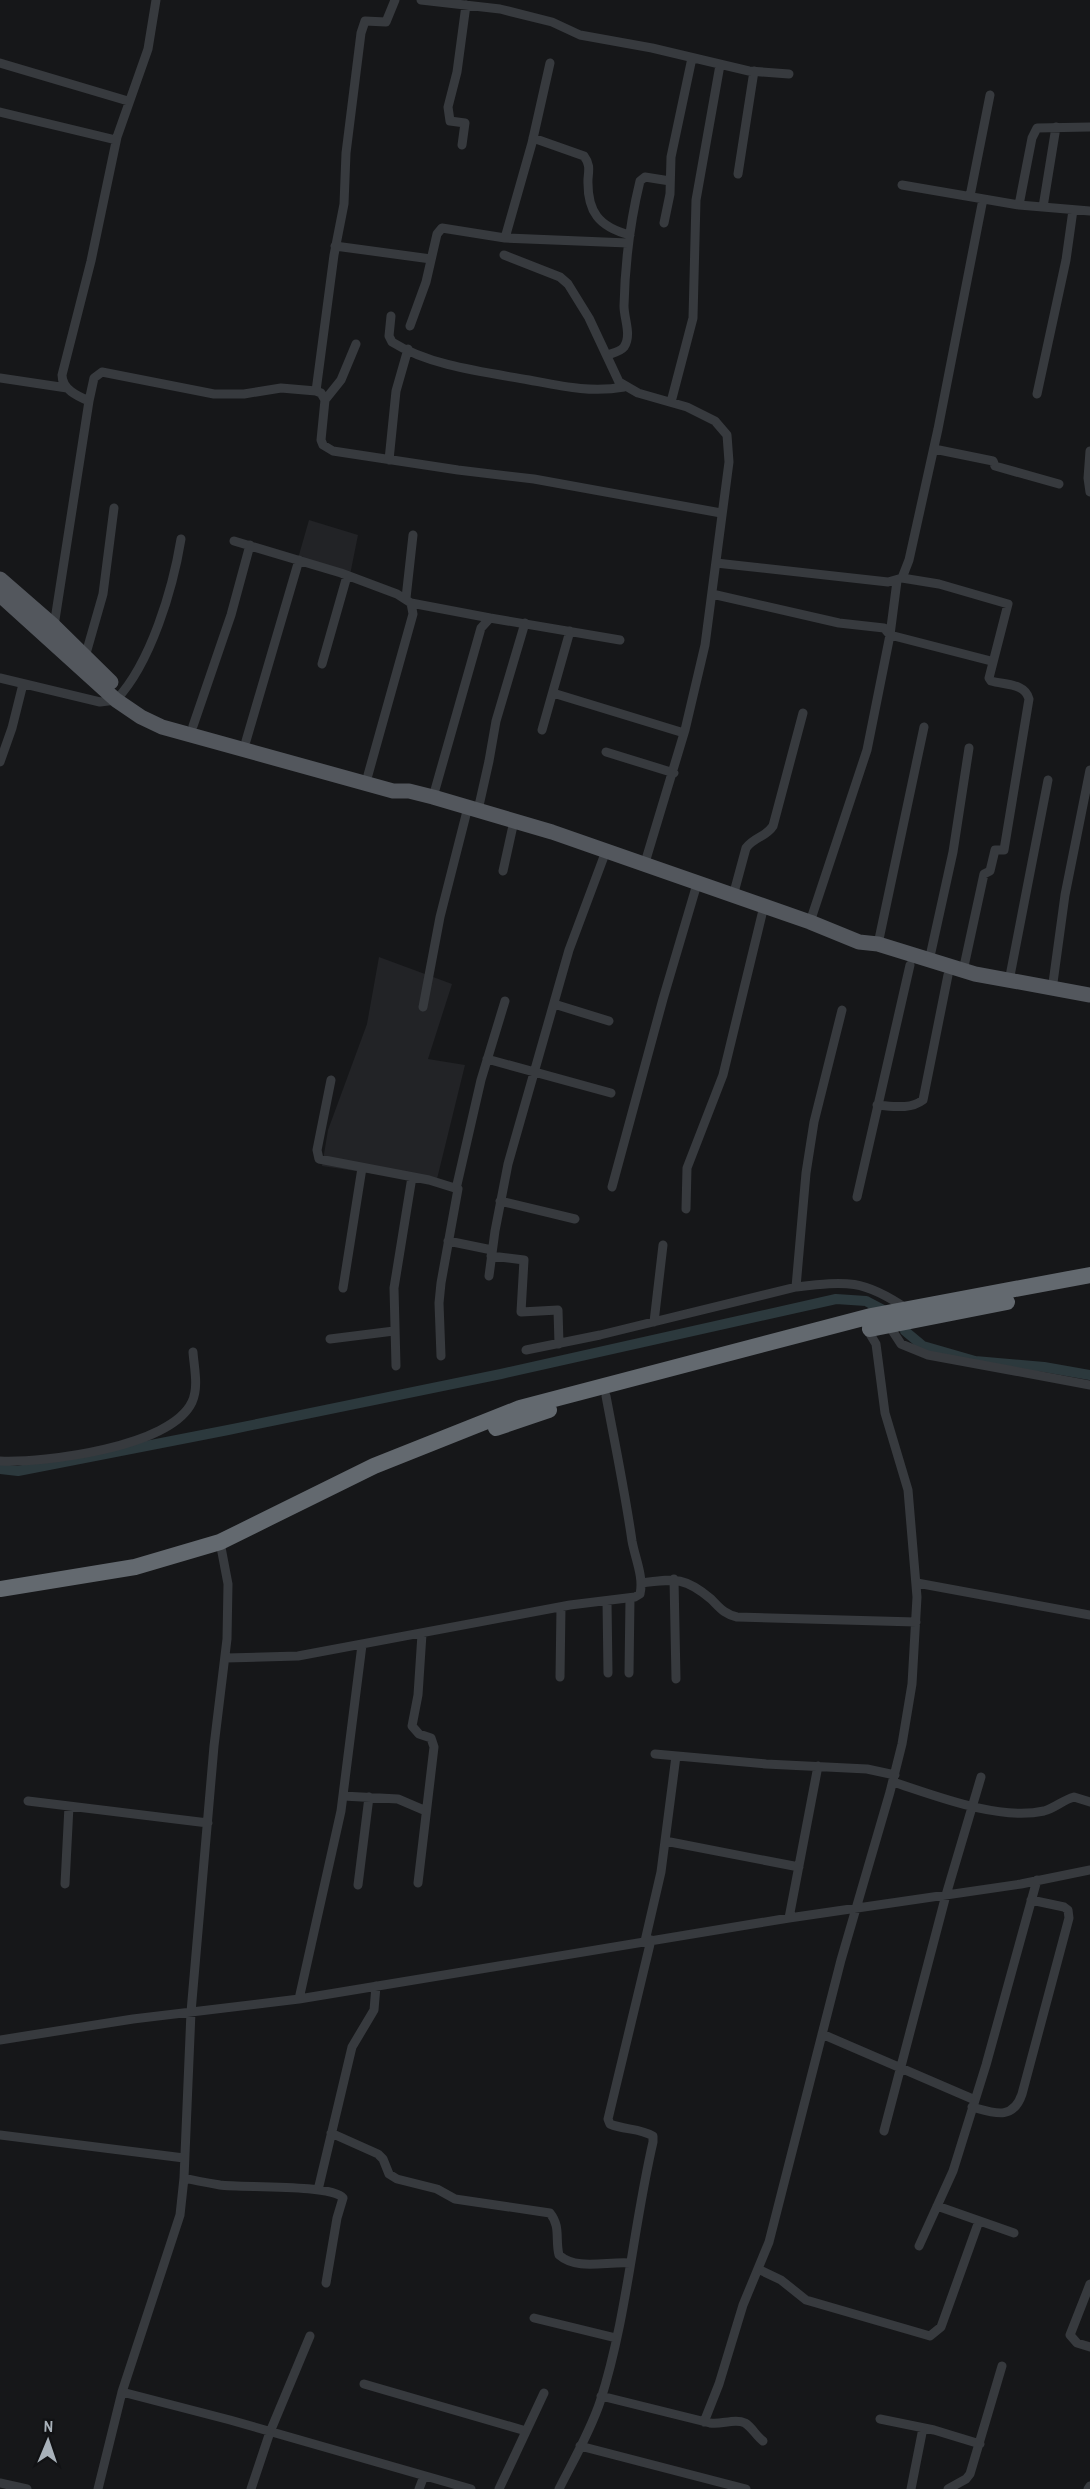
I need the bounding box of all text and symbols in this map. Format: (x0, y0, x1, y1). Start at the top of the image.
north arrow (18, 2411, 78, 2471)
text: N (43, 2415, 54, 2437)

